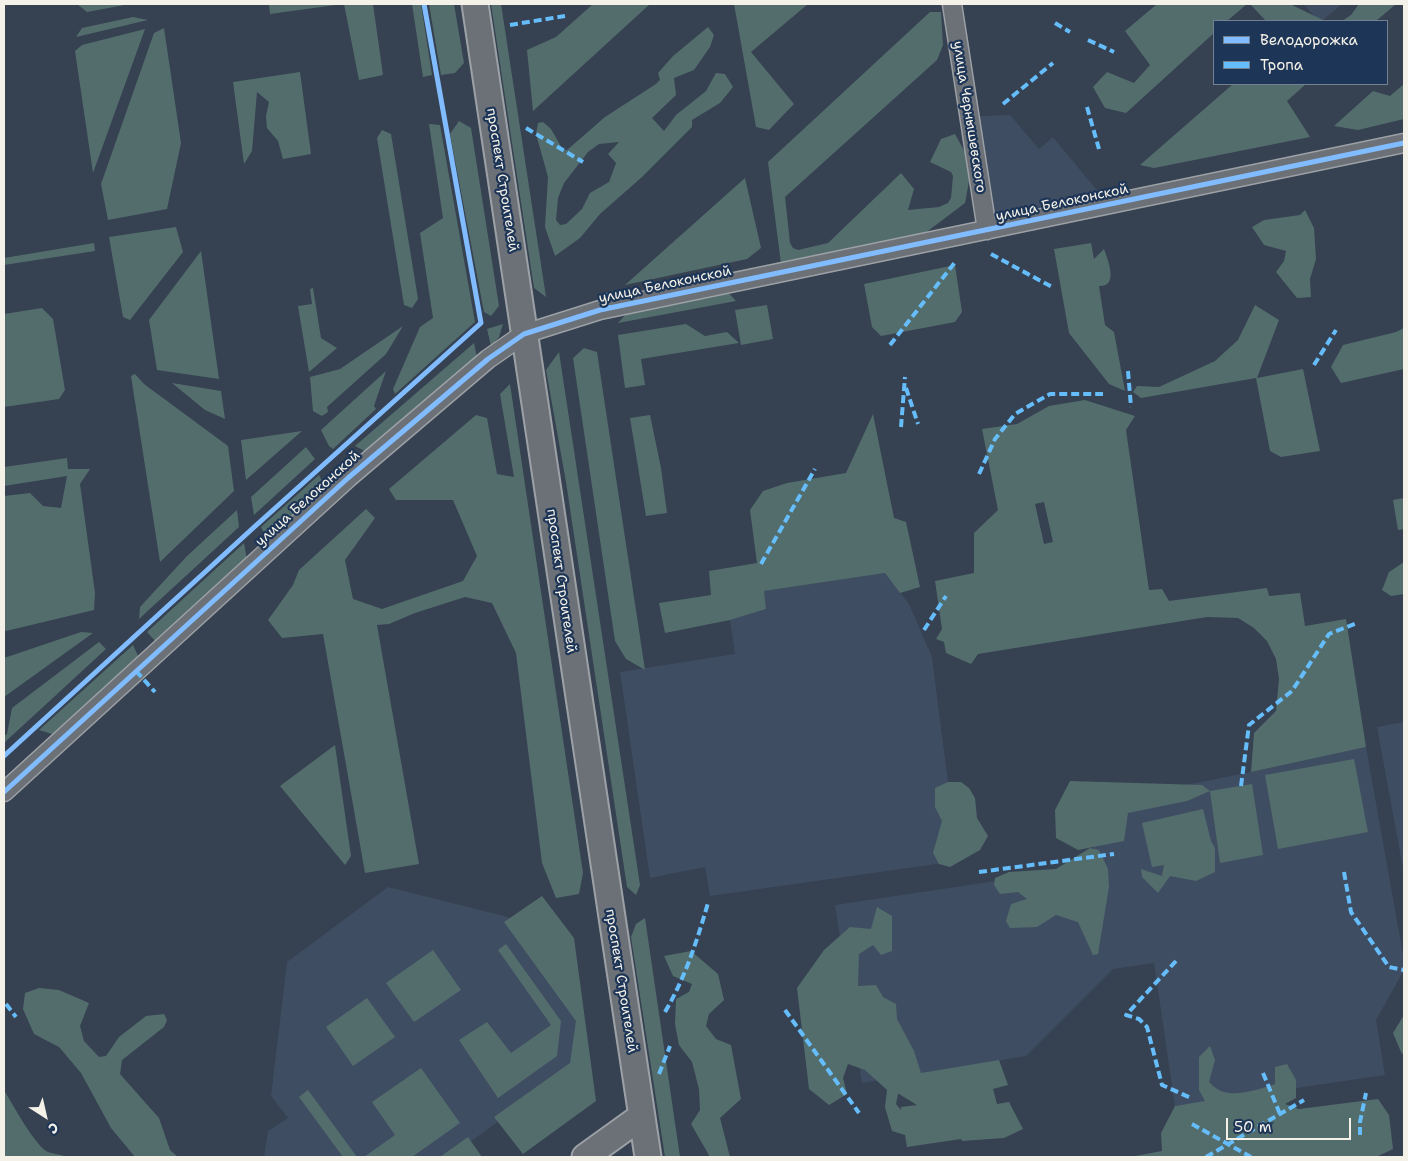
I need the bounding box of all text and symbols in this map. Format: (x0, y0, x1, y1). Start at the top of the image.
legend (1213, 20, 1388, 85)
text: Велодорожка (1260, 30, 1358, 50)
street label: улица Чернышевского (949, 40, 989, 194)
text: Тропа (1260, 55, 1303, 75)
street label: проспект Строителей (482, 107, 522, 253)
street label: улица Белоконской (994, 181, 1130, 225)
street label: улица Белоконской (597, 263, 733, 307)
street label: улица Белоконской (252, 448, 364, 550)
street label: проспект Строителей (543, 508, 579, 654)
street label: проспект Строителей (601, 908, 641, 1054)
north arrow (20, 1091, 70, 1141)
scale bar (1228, 1108, 1353, 1140)
text: 50 m (1234, 1117, 1272, 1137)
text: С (45, 1118, 62, 1138)

